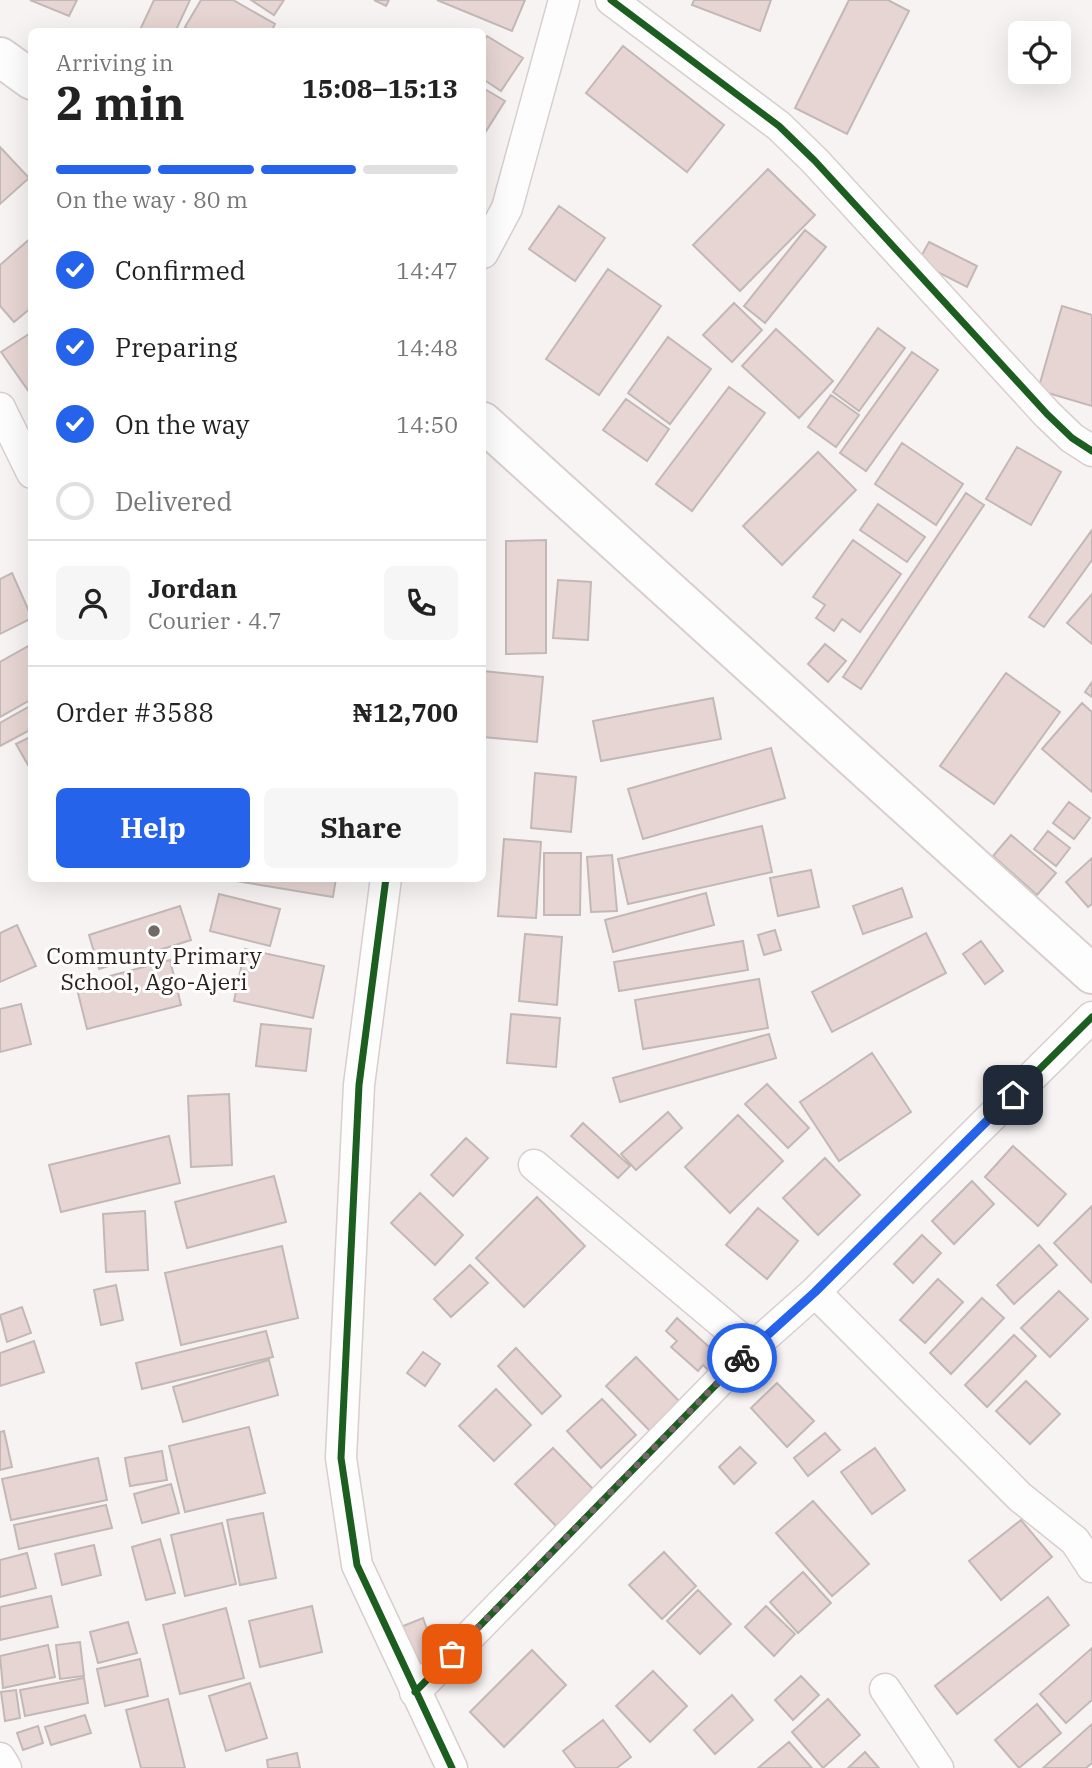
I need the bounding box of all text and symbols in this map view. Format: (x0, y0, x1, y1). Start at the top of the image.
map controls (1008, 21, 1071, 84)
button: locate (1008, 21, 1071, 84)
text: Arriving in (56, 47, 173, 77)
text: 15:08–15:13 (302, 71, 458, 105)
text: 2 min (56, 73, 185, 133)
text: On the way · 80 m (56, 184, 248, 214)
icon: check (56, 251, 94, 289)
text: Confirmed (115, 253, 246, 287)
text: 14:47 (396, 255, 458, 285)
icon: check (56, 328, 94, 366)
text: Preparing (115, 330, 237, 364)
text: 14:48 (396, 332, 458, 362)
icon: check (56, 405, 94, 443)
text: On the way (115, 407, 249, 441)
text: 14:50 (396, 409, 458, 439)
text: Delivered (115, 484, 232, 518)
button: person (56, 566, 130, 640)
button: phone (384, 566, 458, 640)
text: Jordan (148, 571, 238, 605)
text: Courier · 4.7 (148, 605, 282, 635)
text: Order #3588 (56, 695, 214, 729)
text: ₦12,700 (353, 695, 458, 729)
button: Help (56, 788, 250, 868)
button: Share (264, 788, 458, 868)
marker: Communty Primary School, Ago-Ajeri (146, 923, 162, 939)
place label: Communty Primary School, Ago-Ajeri (46, 940, 262, 996)
pin (983, 1065, 1043, 1125)
icon: home (994, 1076, 1032, 1114)
courier (707, 1323, 777, 1393)
icon: bike (723, 1339, 761, 1377)
pin (422, 1624, 482, 1684)
icon: bag (433, 1635, 471, 1673)

